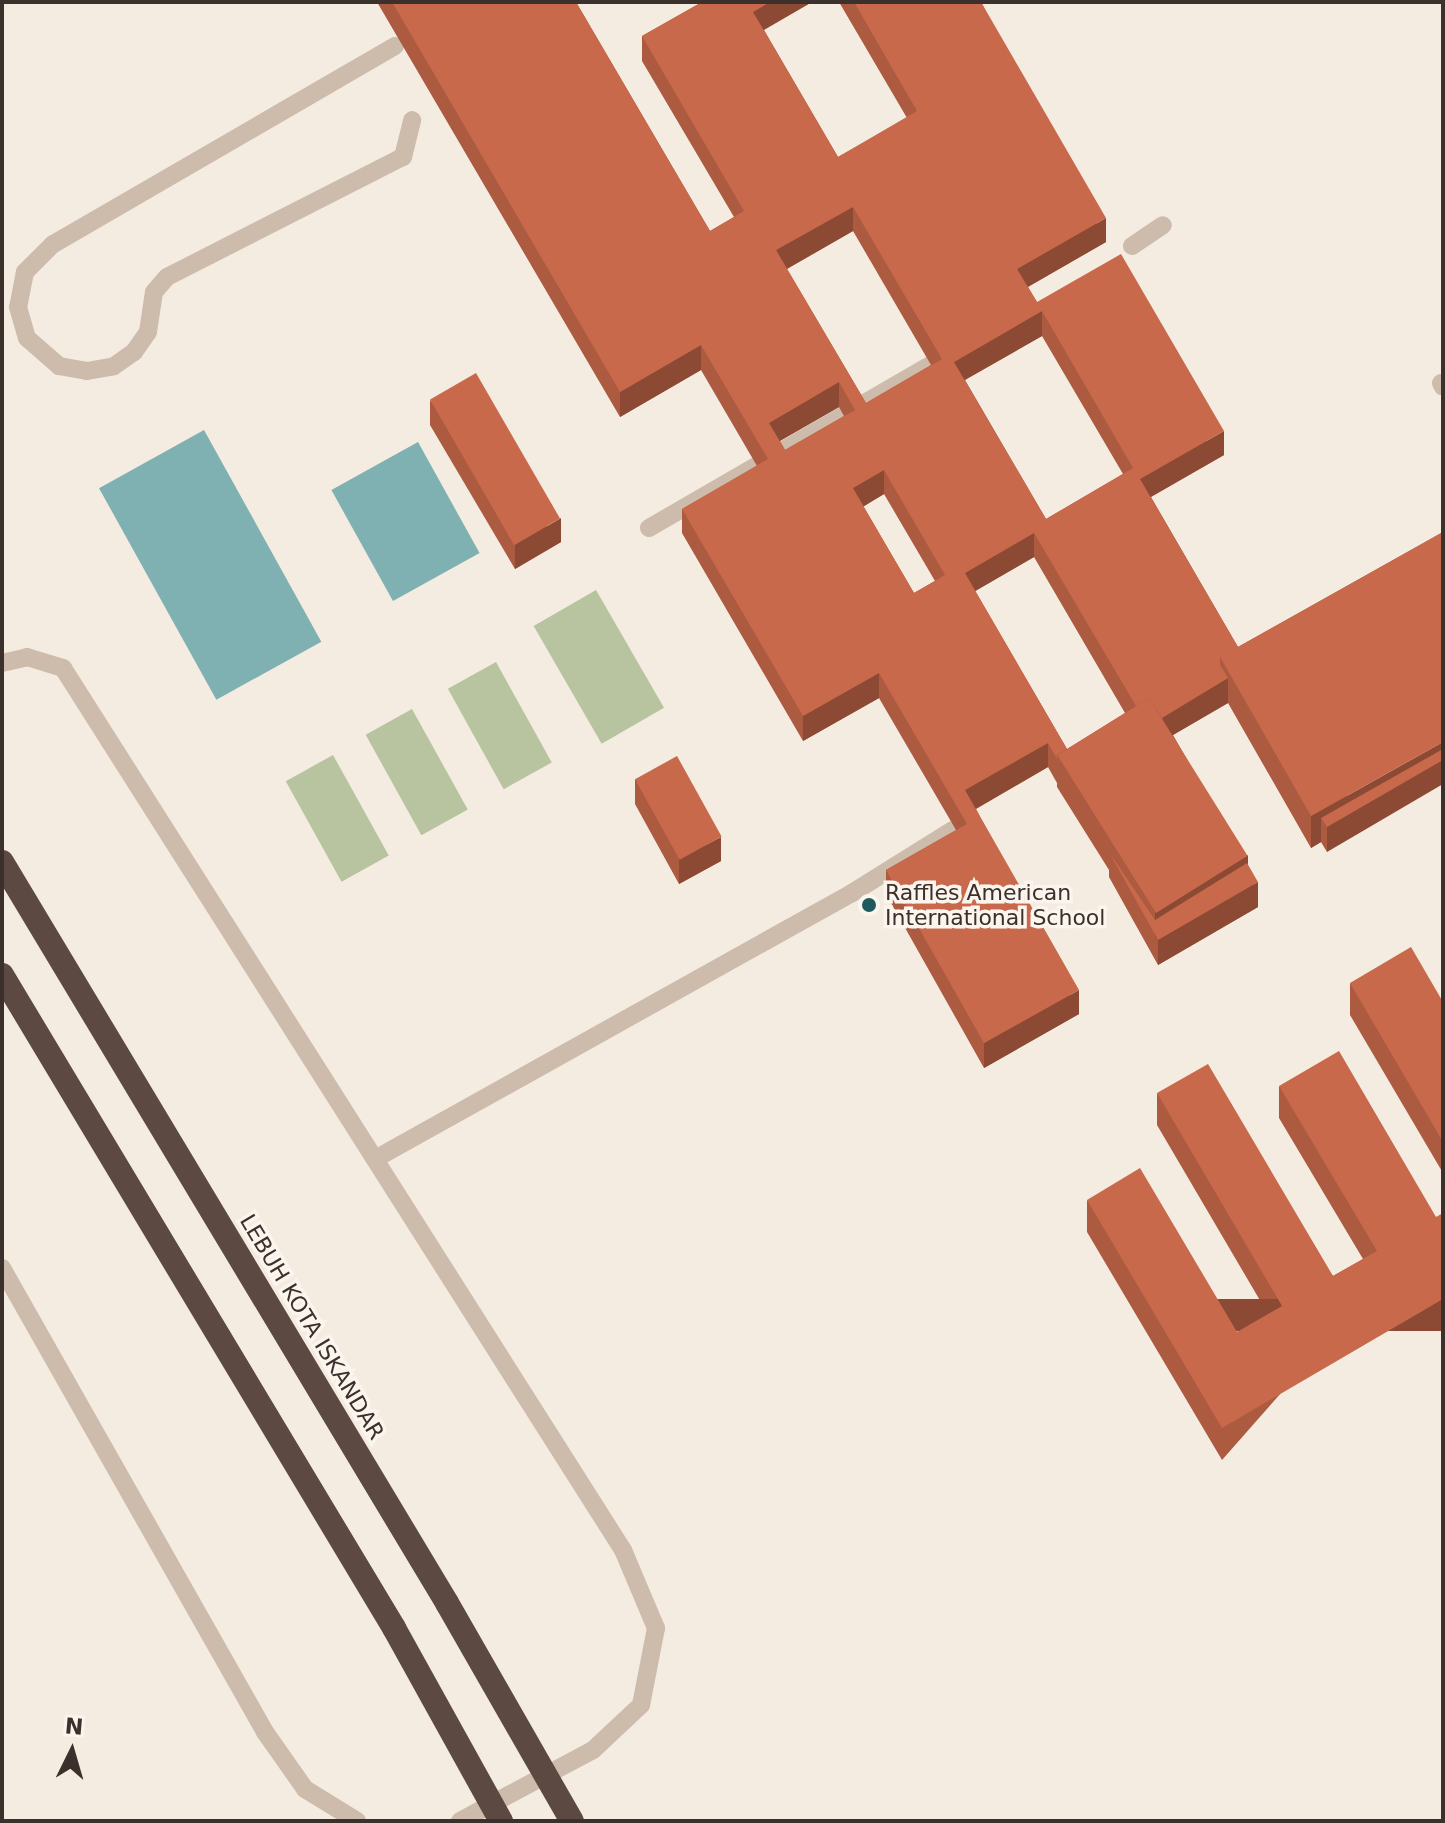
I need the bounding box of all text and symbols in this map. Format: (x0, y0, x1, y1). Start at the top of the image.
place label: Raffles American International School (885, 879, 1105, 930)
marker: Raffles American International School (860, 896, 878, 914)
street label: LEBUH KOTA ISKANDAR (234, 1210, 390, 1444)
north arrow (32, 1711, 112, 1791)
text: N (64, 1713, 84, 1740)

